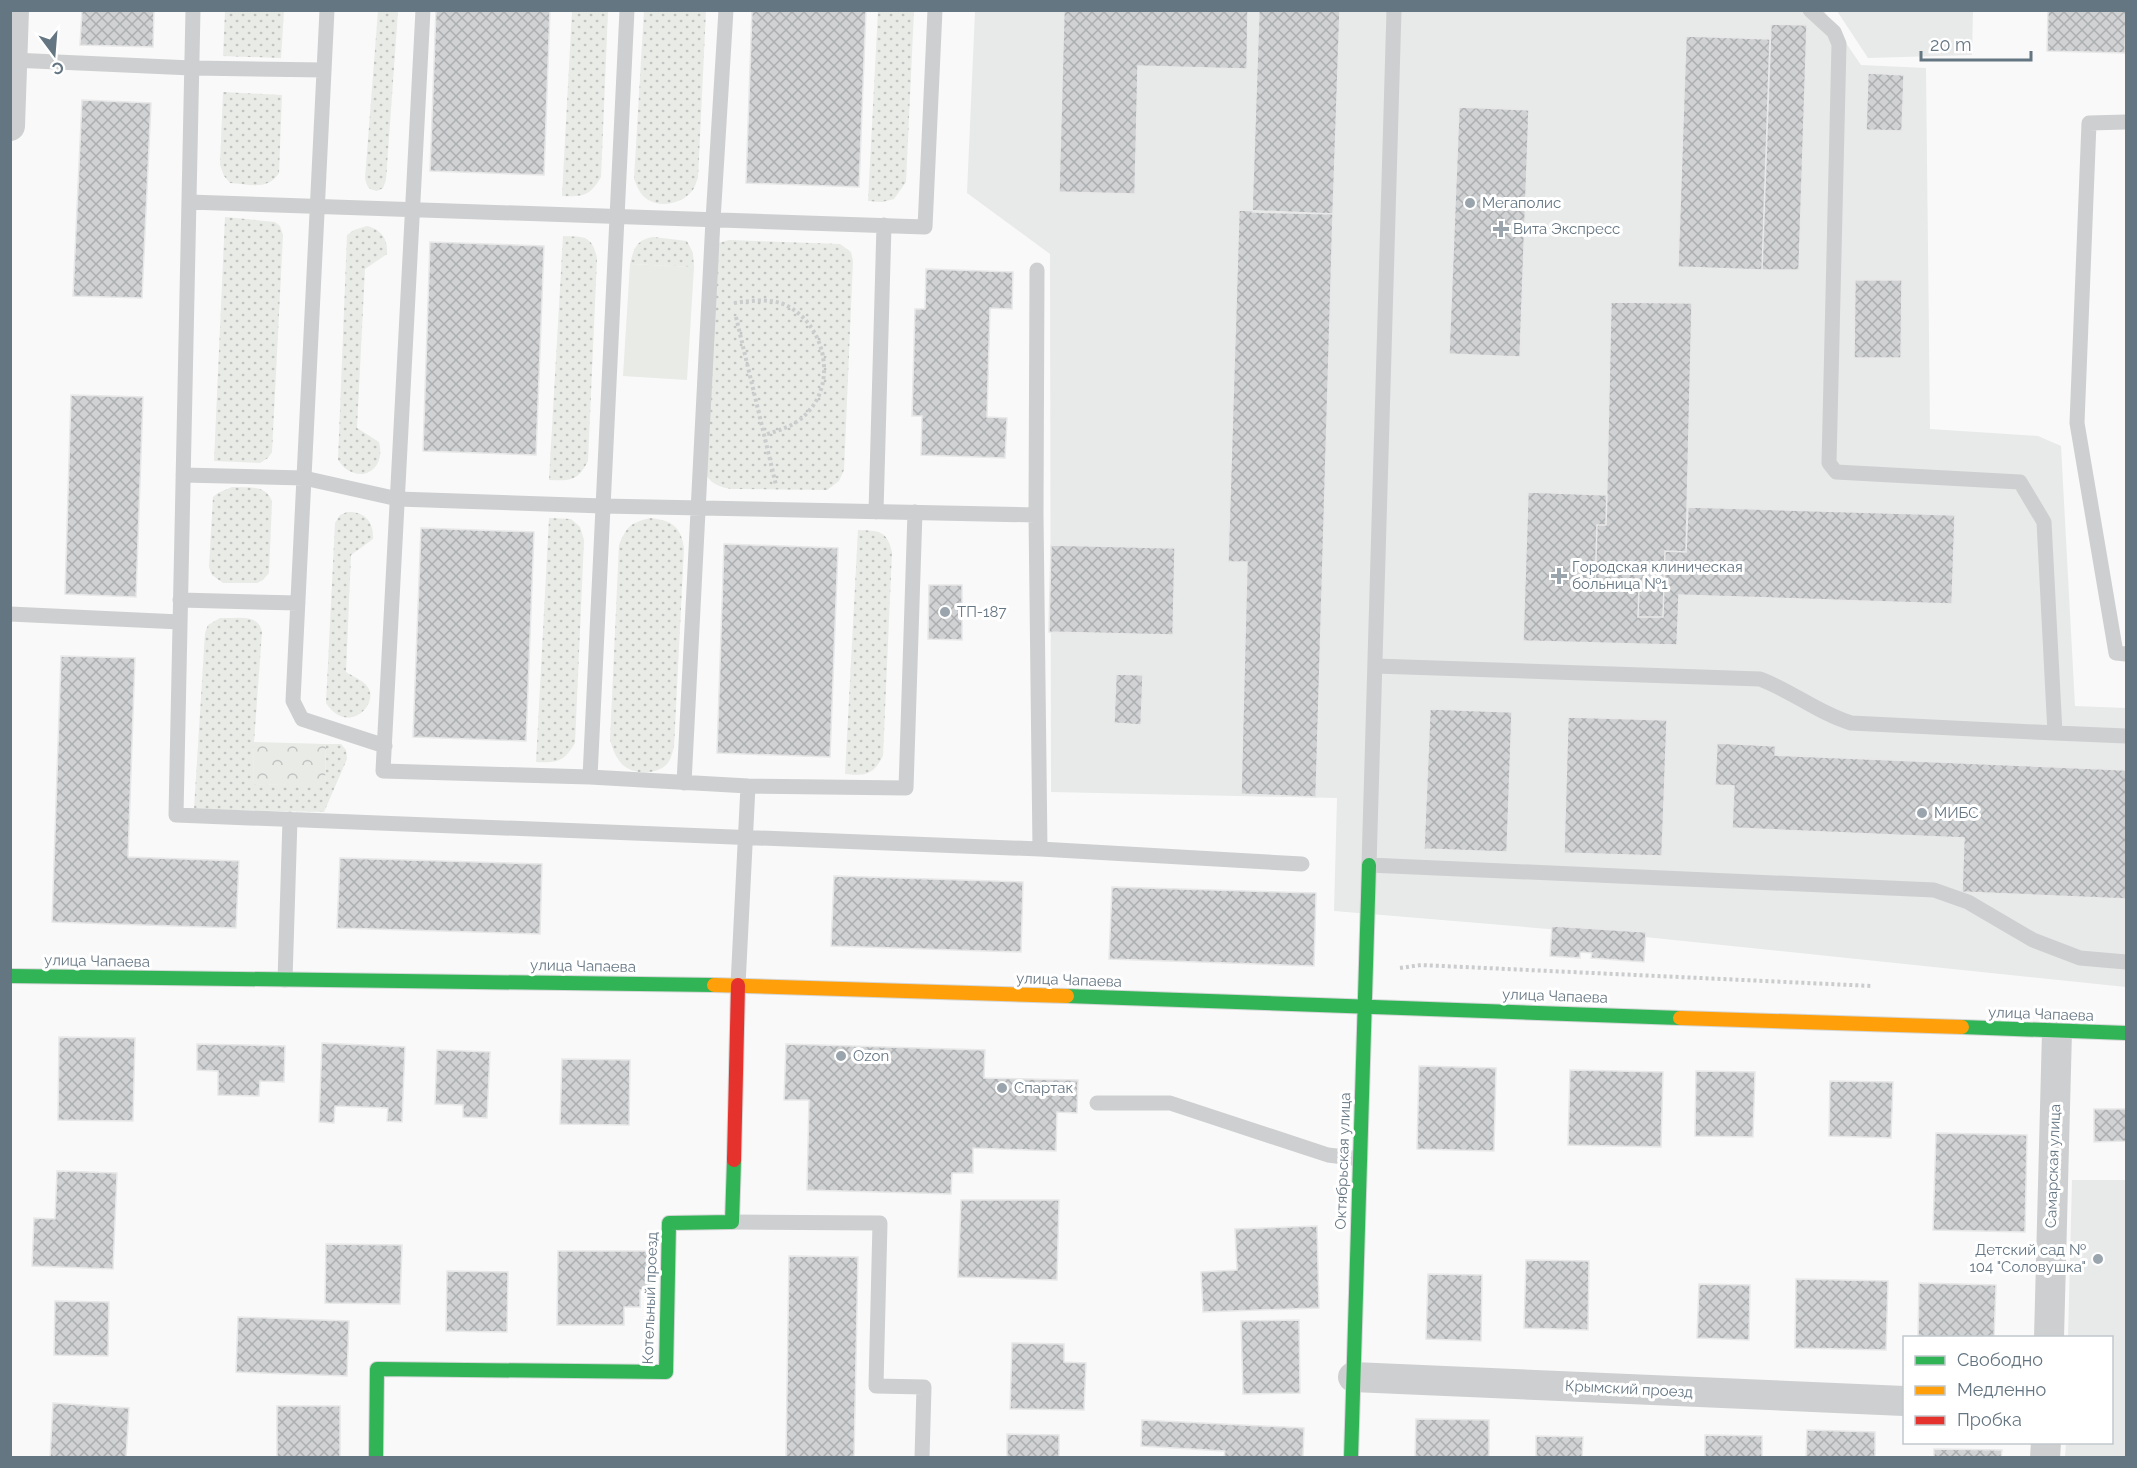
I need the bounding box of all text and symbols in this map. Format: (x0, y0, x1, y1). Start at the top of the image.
north arrow (24, 24, 84, 84)
scale bar (1921, 24, 2030, 62)
text: 20 m (1930, 34, 1972, 55)
text: С (50, 57, 66, 79)
place label: Мегаполис (1482, 194, 1561, 212)
marker: Мегаполис (1463, 196, 1477, 210)
place label: Вита Экспресс (1513, 220, 1620, 238)
marker: Вита Экспресс (1494, 222, 1508, 236)
place label: Городская клиническая больница №1 (1572, 558, 1743, 593)
marker: Городская клиническая больница №1 (1550, 567, 1568, 585)
place label: ТП-187 (957, 603, 1006, 621)
marker: ТП-187 (938, 605, 952, 619)
place label: МИБС (1934, 804, 1979, 822)
marker: МИБС (1915, 806, 1929, 820)
street label: улица Чапаева (44, 951, 150, 971)
street label: улица Чапаева (530, 956, 636, 976)
street label: улица Чапаева (1016, 969, 1122, 991)
street label: улица Чапаева (1502, 985, 1608, 1007)
street label: улица Чапаева (1988, 1003, 2094, 1025)
place label: Ozon (853, 1047, 889, 1065)
marker: Ozon (834, 1049, 848, 1063)
place label: Спартак (1014, 1079, 1074, 1097)
marker: Спартак (995, 1081, 1009, 1095)
street label: Октябрьская улица (1332, 1092, 1354, 1230)
street label: Самарская улица (2042, 1104, 2064, 1228)
street label: Котельный проезд (639, 1231, 661, 1365)
place label: Детский сад № 104 "Соловушка" (1969, 1241, 2086, 1276)
marker: Детский сад № 104 "Соловушка" (2091, 1252, 2105, 1266)
legend (1903, 1336, 2113, 1444)
text: Свободно (1957, 1349, 2043, 1370)
street label: Крымский проезд (1565, 1377, 1694, 1401)
text: Медленно (1957, 1379, 2046, 1400)
text: Пробка (1957, 1409, 2022, 1430)

